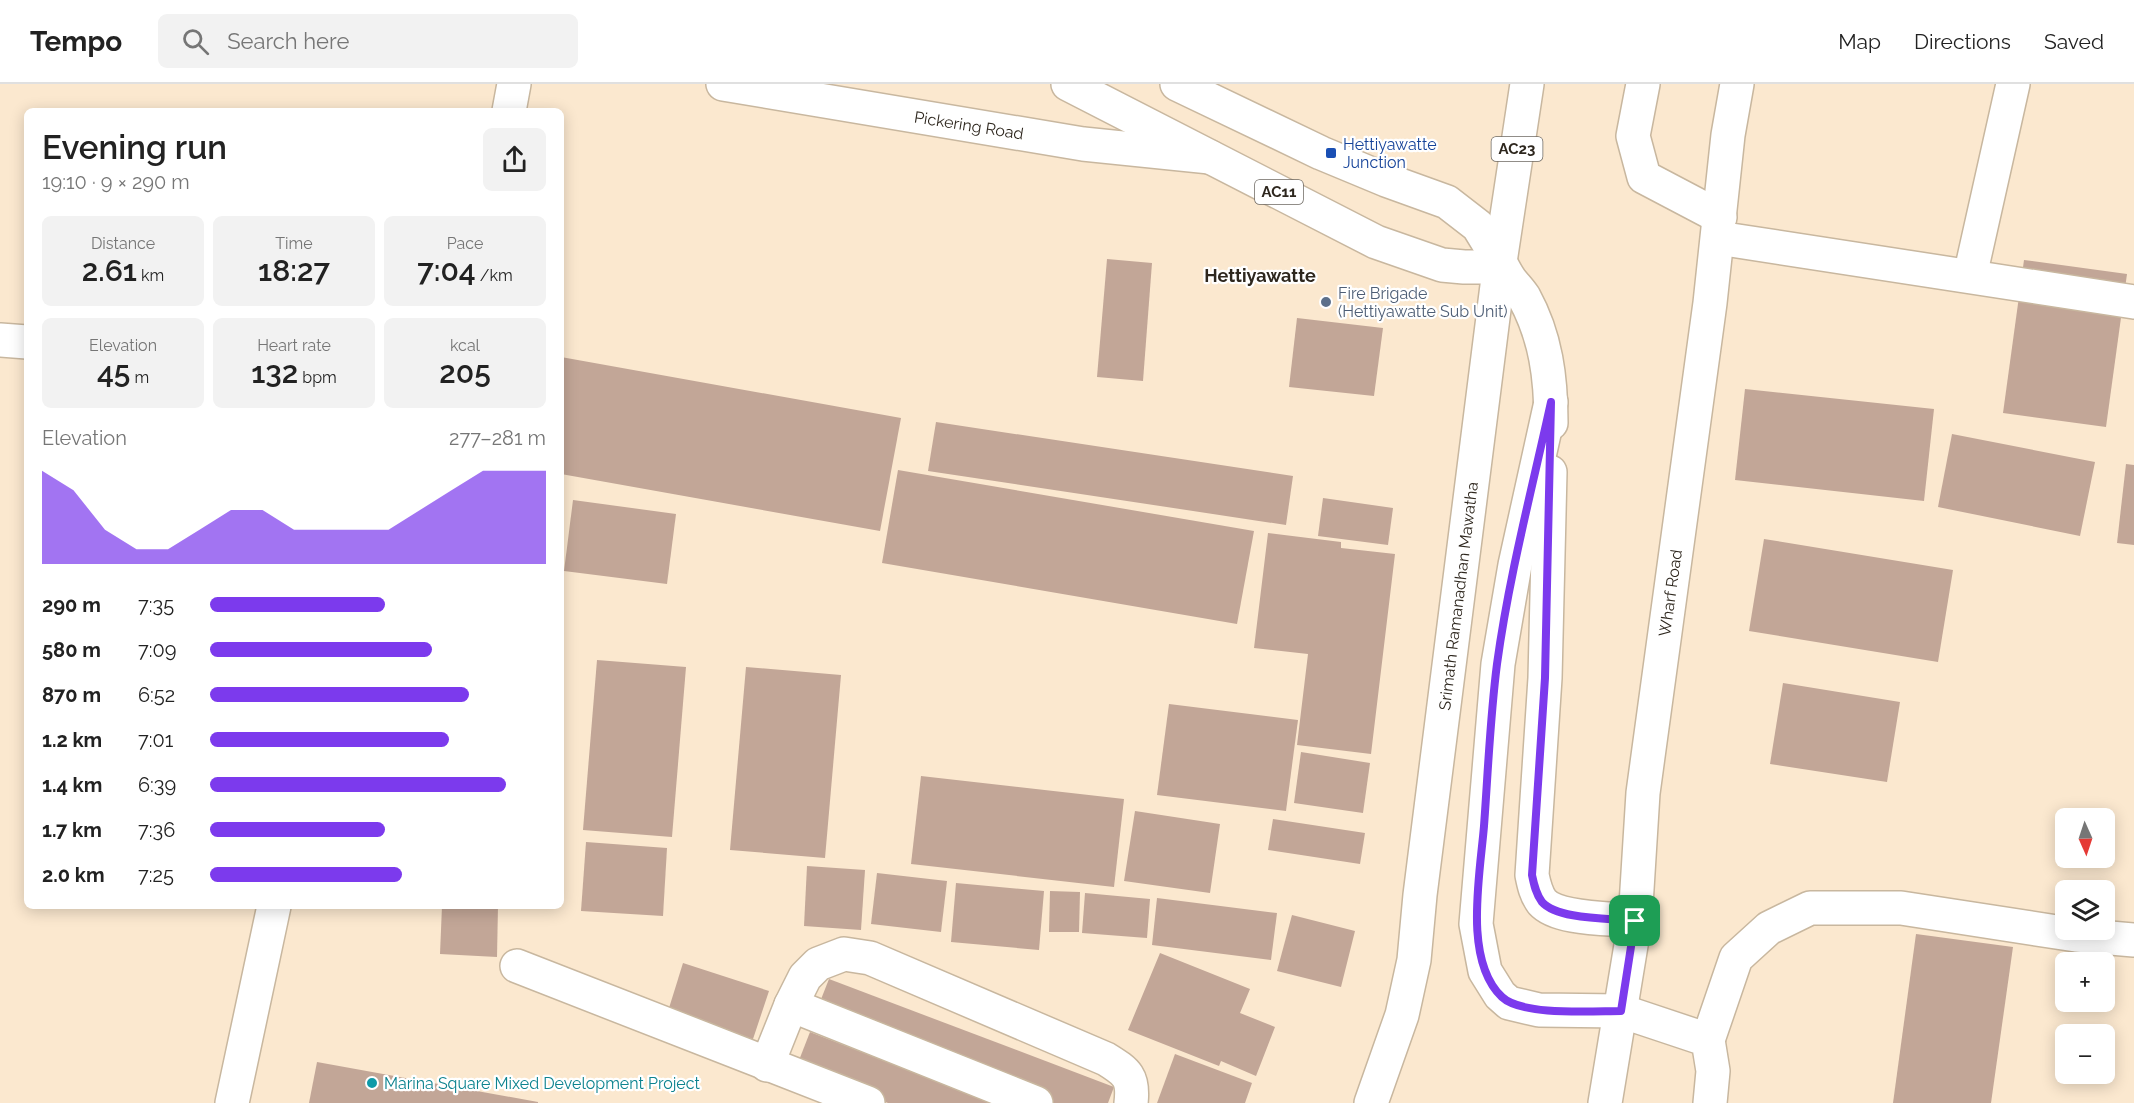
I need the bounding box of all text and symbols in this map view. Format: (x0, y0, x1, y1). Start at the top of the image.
search box (158, 14, 578, 68)
text: Tempo (30, 25, 122, 58)
icon: search (179, 25, 212, 58)
text: Search here (227, 28, 349, 54)
text: Map (1838, 29, 1881, 54)
text: Directions (1914, 29, 2011, 54)
text: Saved (2044, 29, 2104, 54)
street label: Pickering Road (913, 107, 1025, 144)
text: Evening run (42, 128, 227, 167)
button: share (483, 128, 546, 191)
place label: Hettiyawatte Junction (1343, 135, 1437, 172)
road number: AC23 (1492, 137, 1543, 161)
marker: Hettiyawatte Junction (1324, 146, 1338, 160)
text: 19:10 · 9 × 290 m (42, 170, 190, 194)
road number: AC11 (1255, 180, 1303, 204)
text: Distance (91, 234, 155, 253)
text: Time (275, 234, 313, 253)
text: Pace (447, 234, 483, 253)
text: 2.61 (82, 253, 137, 288)
text: 18:27 (258, 253, 330, 288)
text: 7:04 (417, 253, 476, 288)
district label: Hettiyawatte (1204, 265, 1316, 286)
text: km (137, 266, 164, 285)
text: /km (476, 266, 513, 285)
place label: Fire Brigade (Hettiyawatte Sub Unit) (1338, 284, 1508, 321)
marker: Fire Brigade (Hettiyawatte Sub Unit) (1319, 295, 1333, 309)
text: Elevation (89, 336, 157, 355)
text: Heart rate (257, 336, 331, 355)
text: kcal (450, 336, 480, 355)
text: 45 (97, 355, 130, 390)
text: 132 (251, 355, 298, 390)
text: 205 (439, 355, 491, 390)
text: m (130, 368, 149, 387)
text: bpm (298, 368, 337, 387)
text: Elevation (42, 426, 127, 450)
text: 277–281 m (449, 426, 546, 450)
street label: Srimath Ramanadhan Mawatha (1435, 481, 1482, 711)
street label: Wharf Road (1655, 548, 1686, 638)
text: 290 m (42, 593, 101, 617)
text: 7:35 (138, 593, 174, 617)
text: 580 m (42, 638, 101, 662)
text: 7:09 (138, 638, 176, 662)
text: 870 m (42, 683, 101, 707)
text: 6:52 (138, 683, 175, 707)
text: 1.2 km (42, 728, 102, 752)
text: 7:01 (138, 728, 173, 752)
text: 1.4 km (42, 773, 102, 797)
text: 6:39 (138, 773, 176, 797)
north arrow (2055, 808, 2115, 868)
map controls (2055, 808, 2115, 1084)
text: 1.7 km (42, 818, 102, 842)
text: 7:36 (138, 818, 175, 842)
text: 2.0 km (42, 863, 105, 887)
text: 7:25 (138, 863, 174, 887)
button: layers (2055, 880, 2115, 940)
pin (1609, 895, 1660, 946)
icon: arrive (1618, 904, 1651, 937)
button: + (2055, 952, 2115, 1012)
button: − (2055, 1024, 2115, 1084)
place label: Marina Square Mixed Development Project (384, 1074, 701, 1093)
marker: Marina Square Mixed Development Project (365, 1076, 379, 1090)

